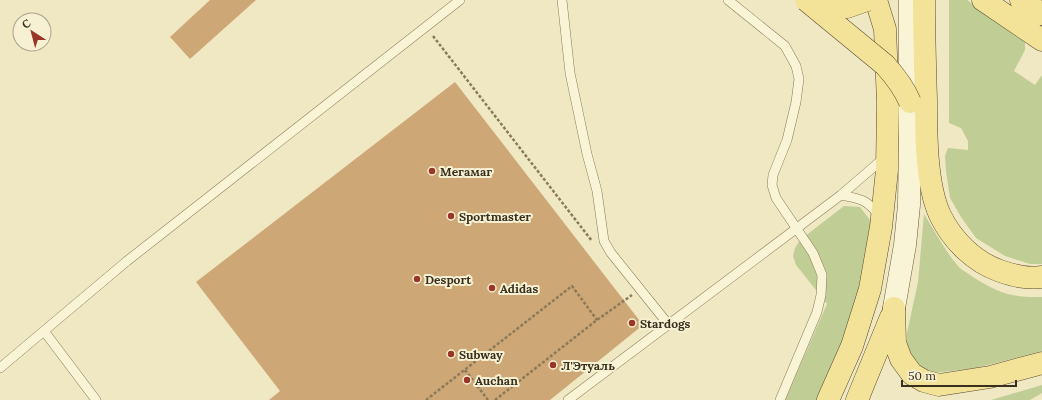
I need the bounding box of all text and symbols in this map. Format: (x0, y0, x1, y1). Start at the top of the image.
north arrow (12, 12, 52, 52)
text: С (19, 16, 34, 32)
place label: Мегамаг (440, 164, 492, 179)
marker: Мегамаг (427, 166, 437, 176)
place label: Sportmaster (459, 209, 531, 224)
marker: Sportmaster (446, 211, 456, 221)
place label: Desport (425, 272, 472, 287)
marker: Desport (412, 274, 422, 284)
place label: Adidas (500, 281, 538, 296)
marker: Adidas (487, 283, 497, 293)
place label: Stardogs (640, 316, 691, 331)
marker: Stardogs (627, 318, 637, 328)
place label: Subway (459, 347, 503, 362)
marker: Subway (446, 349, 456, 359)
place label: Л'Этуаль (561, 358, 615, 373)
marker: Л'Этуаль (548, 360, 558, 370)
scale bar (902, 362, 1016, 388)
text: 50 m (908, 368, 936, 383)
place label: Auchan (475, 373, 518, 388)
marker: Auchan (462, 375, 472, 385)

